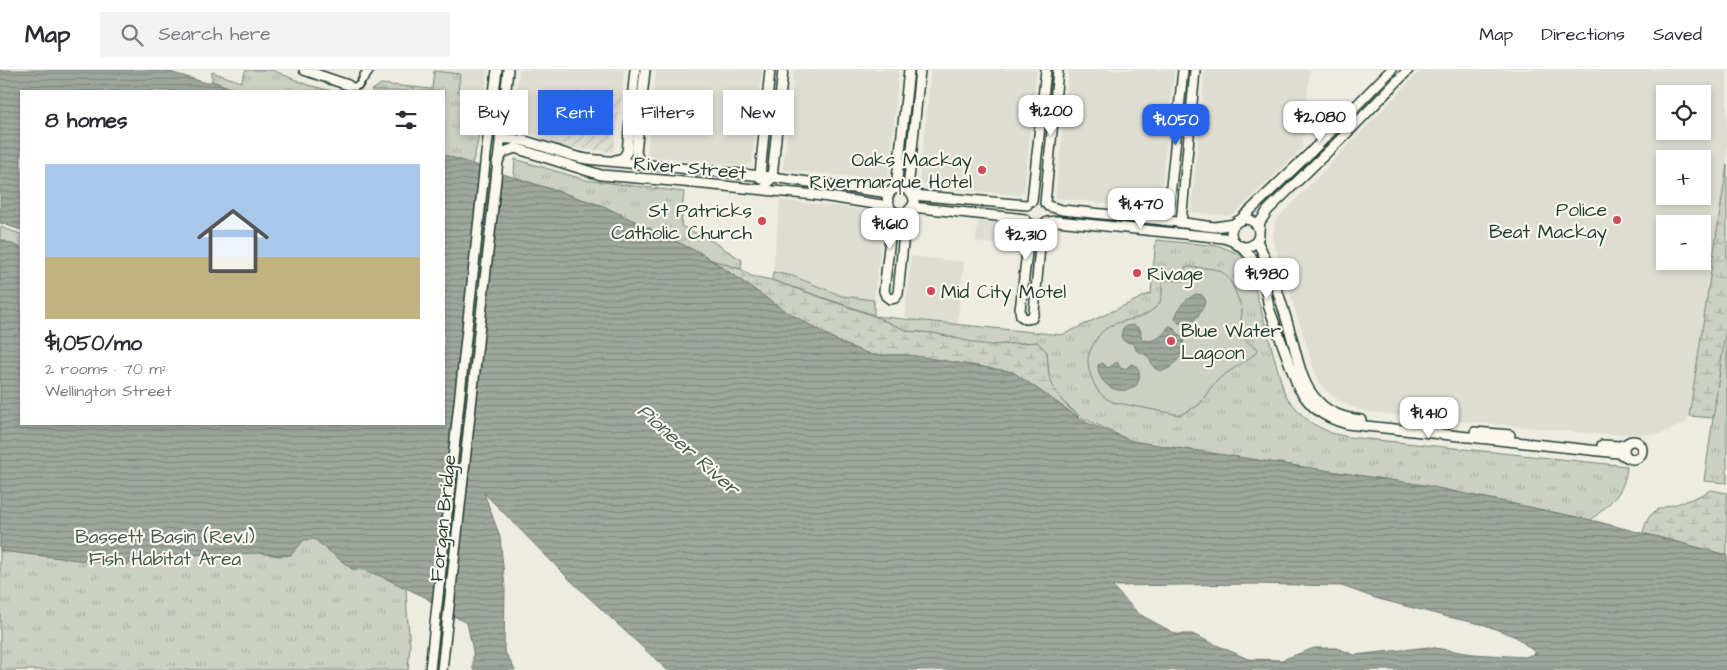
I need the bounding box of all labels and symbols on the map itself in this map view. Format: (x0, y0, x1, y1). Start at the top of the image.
pin: $1,200 (1010, 94, 1092, 137)
pin: $2,080 (1279, 100, 1361, 143)
pin: $1,050 (1135, 104, 1217, 146)
place label: Oaks Mackay Rivermarque Hotel (810, 147, 973, 196)
street label: River Street (632, 150, 748, 187)
marker: Oaks Mackay Rivermarque Hotel (976, 164, 988, 176)
pin: $1,470 (1100, 188, 1182, 230)
place label: Police Beat Mackay (1489, 197, 1608, 247)
place label: St Patricks Catholic Church (611, 198, 753, 247)
pin: $1,610 (849, 208, 931, 250)
marker: Police Beat Mackay (1611, 214, 1623, 226)
marker: St Patricks Catholic Church (756, 215, 768, 227)
pin: $2,310 (985, 218, 1067, 261)
pin: $1,980 (1226, 258, 1308, 300)
place label: Rivage (1147, 261, 1203, 289)
marker: Rivage (1131, 267, 1143, 279)
place label: Mid City Motel (941, 279, 1066, 307)
marker: Mid City Motel (925, 285, 937, 297)
place label: Blue Water Lagoon (1181, 318, 1282, 368)
marker: Blue Water Lagoon (1165, 335, 1177, 347)
pin: $1,410 (1388, 396, 1470, 439)
water label: Pioneer River (631, 397, 747, 503)
street label: Forgan Bridge (423, 453, 465, 583)
park label: Bassett Basin (Rev.1) Fish Habitat Area (75, 524, 255, 573)

